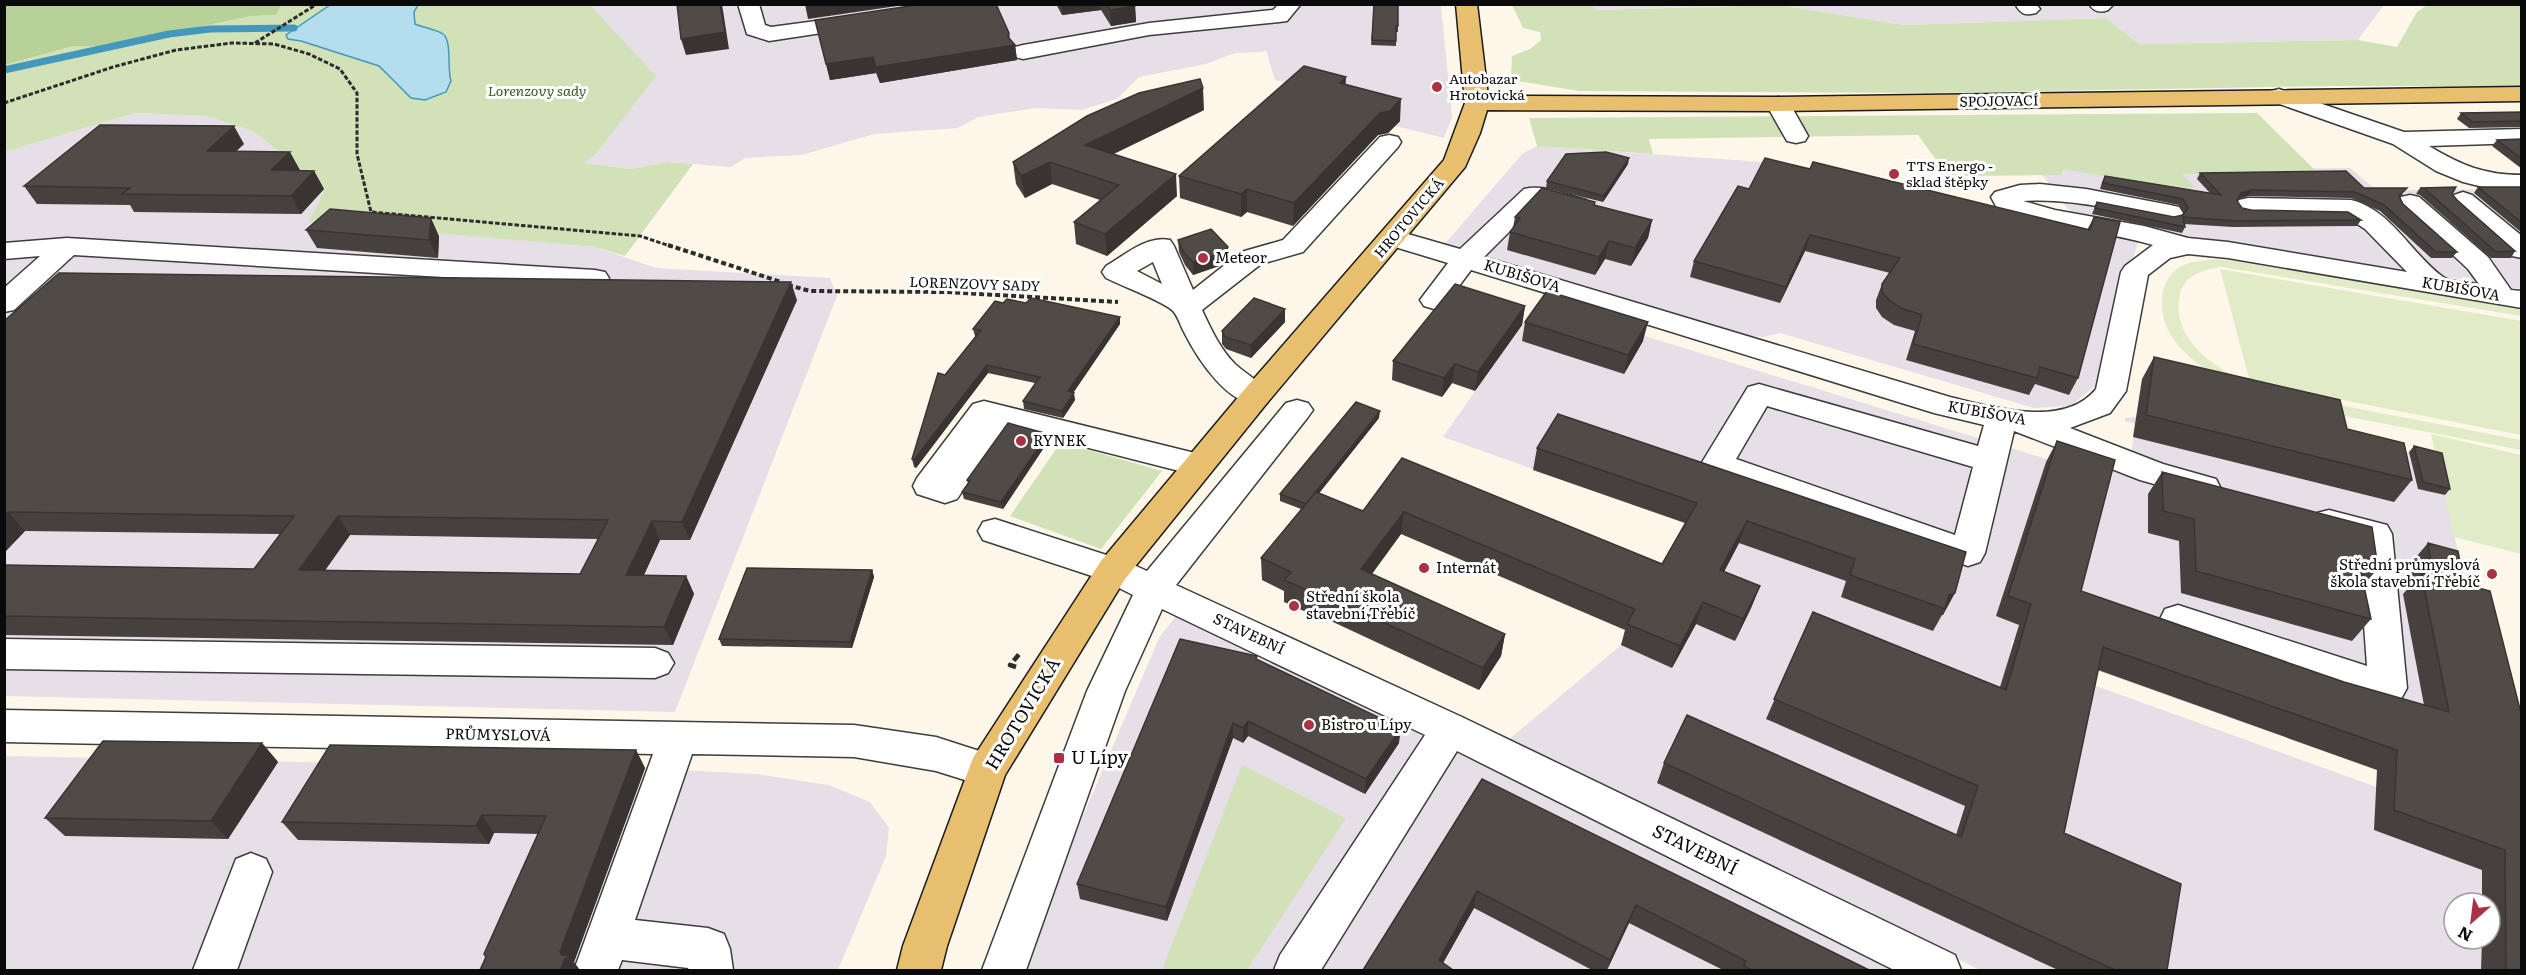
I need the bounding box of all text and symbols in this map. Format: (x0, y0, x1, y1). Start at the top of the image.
place label: Autobazar Hrotovická (1449, 68, 1525, 104)
park label: Lorenzovy sady (488, 80, 586, 100)
marker: Autobazar Hrotovická (1430, 80, 1444, 94)
street label: SPOJOVACÍ (1959, 89, 2039, 111)
place label: TTS Energo - sklad štěpky (1906, 155, 1993, 191)
marker: TTS Energo - sklad štěpky (1887, 167, 1901, 181)
street label: HROTOVICKÁ (1369, 173, 1448, 262)
place label: Meteor (1215, 245, 1267, 268)
marker: Meteor (1196, 251, 1210, 265)
street label: KUBIŠOVA (1481, 252, 1564, 297)
street label: KUBIŠOVA (2420, 269, 2502, 306)
street label: LORENZOVY SADY (909, 271, 1041, 295)
street label: KUBIŠOVA (1946, 393, 2028, 430)
place label: RYNEK (1033, 428, 1087, 451)
marker: RYNEK (1014, 434, 1028, 448)
place label: Střední průmyslová škola stavební Třebíč (2330, 552, 2481, 592)
place label: Internát (1436, 555, 1496, 578)
marker: Internát (1417, 561, 1431, 575)
marker: Střední průmyslová škola stavební Třebíč (2485, 567, 2499, 581)
place label: Střední škola stavební Třebíč (1306, 584, 1416, 624)
marker: Střední škola stavební Třebíč (1287, 599, 1301, 613)
street label: STAVEBNÍ (1210, 606, 1289, 659)
street label: HROTOVICKÁ (977, 652, 1066, 775)
place label: Bistro u Lípy (1321, 712, 1412, 735)
marker: Bistro u Lípy (1302, 718, 1316, 732)
street label: PRŮMYSLOVÁ (445, 721, 551, 746)
place label: U Lípy (1071, 743, 1128, 770)
marker: U Lípy (1052, 751, 1066, 765)
street label: STAVEBNÍ (1648, 816, 1743, 881)
north arrow (2442, 891, 2502, 951)
text: N (2453, 921, 2476, 949)

